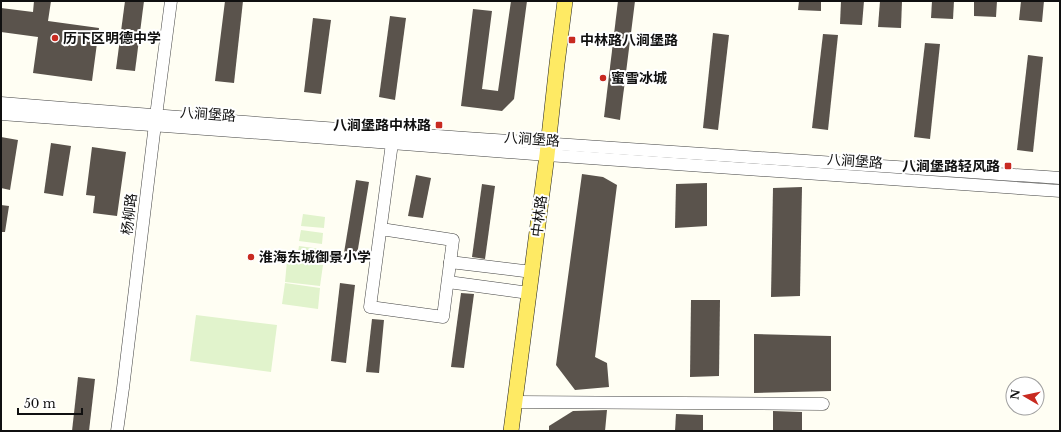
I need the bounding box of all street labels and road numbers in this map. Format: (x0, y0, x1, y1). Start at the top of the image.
street label: 八涧堡路 (179, 103, 237, 125)
street label: 八涧堡路 (503, 128, 561, 150)
street label: 八涧堡路 (826, 150, 884, 172)
street label: 杨柳路 (118, 192, 140, 236)
street label: 中林路 (528, 194, 550, 238)

